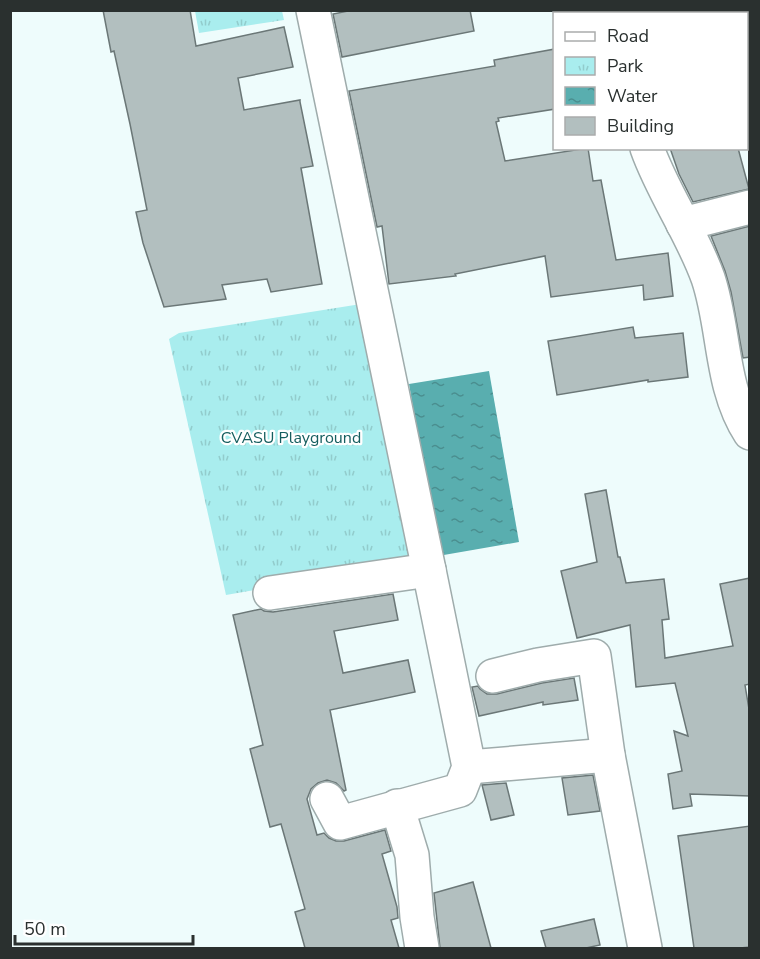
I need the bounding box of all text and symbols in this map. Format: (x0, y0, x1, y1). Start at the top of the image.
legend (553, 12, 748, 150)
text: Road (607, 24, 649, 48)
text: Park (607, 54, 644, 78)
text: Water (607, 84, 658, 108)
text: Building (607, 114, 674, 138)
park label: CVASU Playground (221, 427, 361, 449)
scale bar (15, 908, 194, 946)
text: 50 m (24, 917, 66, 941)

